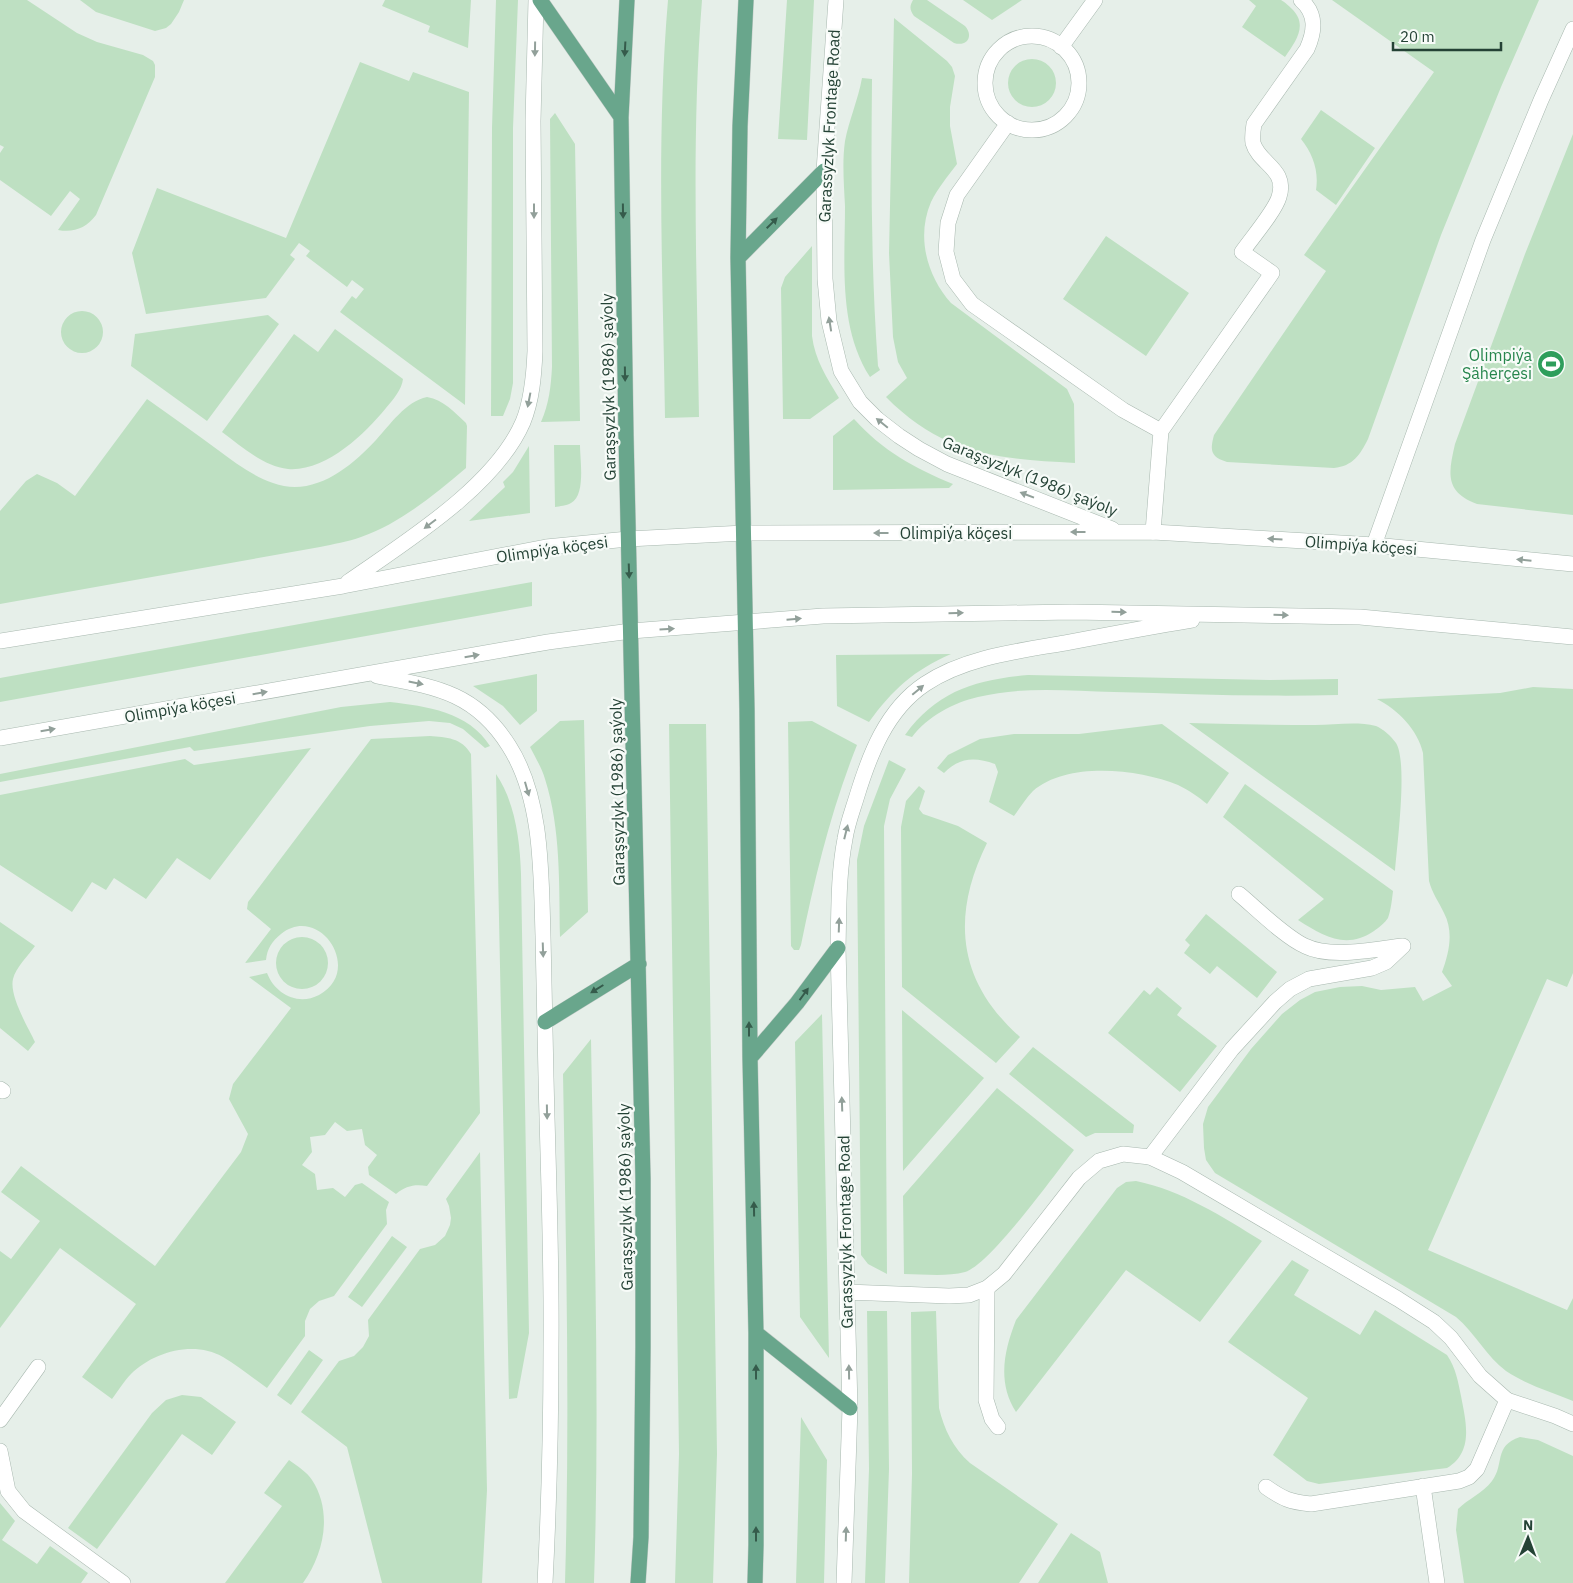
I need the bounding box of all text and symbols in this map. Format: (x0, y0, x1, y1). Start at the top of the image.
scale bar (1393, 20, 1500, 52)
text: 20 m (1400, 27, 1435, 46)
street label: Garassyzlyk Frontage Road (814, 29, 844, 223)
one-way arrow (531, 41, 539, 57)
one-way arrow (620, 41, 628, 57)
one-way arrow (530, 203, 538, 219)
one-way arrow (619, 203, 627, 219)
one-way arrow (766, 217, 778, 229)
street label: Garaşsyzlyk (1986) şaýoly (596, 293, 620, 481)
one-way arrow (825, 315, 833, 331)
place label: Olimpiýa Şäherçesi (1462, 345, 1532, 383)
sports icon: Olimpiýa Şäherçesi (1536, 349, 1566, 379)
one-way arrow (621, 366, 629, 382)
one-way arrow (525, 392, 533, 408)
one-way arrow (876, 417, 889, 428)
street label: Garaşsyzlyk (1986) şaýoly (939, 432, 1121, 520)
one-way arrow (1019, 491, 1034, 498)
one-way arrow (423, 519, 437, 529)
street label: Olimpiýa köçesi (900, 523, 1012, 543)
one-way arrow (1070, 528, 1086, 536)
one-way arrow (872, 529, 888, 537)
street label: Olimpiýa köçesi (495, 531, 609, 567)
street label: Olimpiýa köçesi (1304, 531, 1418, 559)
one-way arrow (1267, 535, 1283, 543)
one-way arrow (1516, 555, 1532, 563)
one-way arrow (626, 563, 634, 579)
one-way arrow (1111, 608, 1127, 616)
one-way arrow (949, 609, 965, 617)
one-way arrow (1274, 611, 1290, 619)
one-way arrow (786, 615, 802, 623)
one-way arrow (659, 624, 675, 632)
one-way arrow (464, 651, 480, 659)
one-way arrow (409, 680, 425, 688)
one-way arrow (912, 684, 925, 695)
street label: Olimpiýa köçesi (123, 687, 237, 727)
one-way arrow (252, 689, 268, 697)
street label: Garaşsyzlyk (1986) şaýoly (605, 698, 629, 886)
one-way arrow (40, 725, 56, 733)
one-way arrow (523, 781, 531, 796)
one-way arrow (842, 825, 850, 840)
one-way arrow (835, 916, 843, 932)
one-way arrow (539, 942, 547, 958)
one-way arrow (591, 985, 604, 994)
one-way arrow (799, 987, 809, 1001)
one-way arrow (745, 1021, 753, 1037)
one-way arrow (838, 1096, 846, 1112)
street label: Garaşsyzlyk (1986) şaýoly (613, 1103, 637, 1291)
one-way arrow (543, 1105, 551, 1121)
street label: Garassyzlyk Frontage Road (833, 1135, 857, 1329)
one-way arrow (750, 1201, 758, 1217)
one-way arrow (752, 1364, 760, 1380)
one-way arrow (845, 1364, 853, 1380)
north arrow (1503, 1513, 1553, 1563)
text: N (1523, 1516, 1533, 1534)
one-way arrow (752, 1526, 760, 1542)
one-way arrow (842, 1526, 850, 1542)

